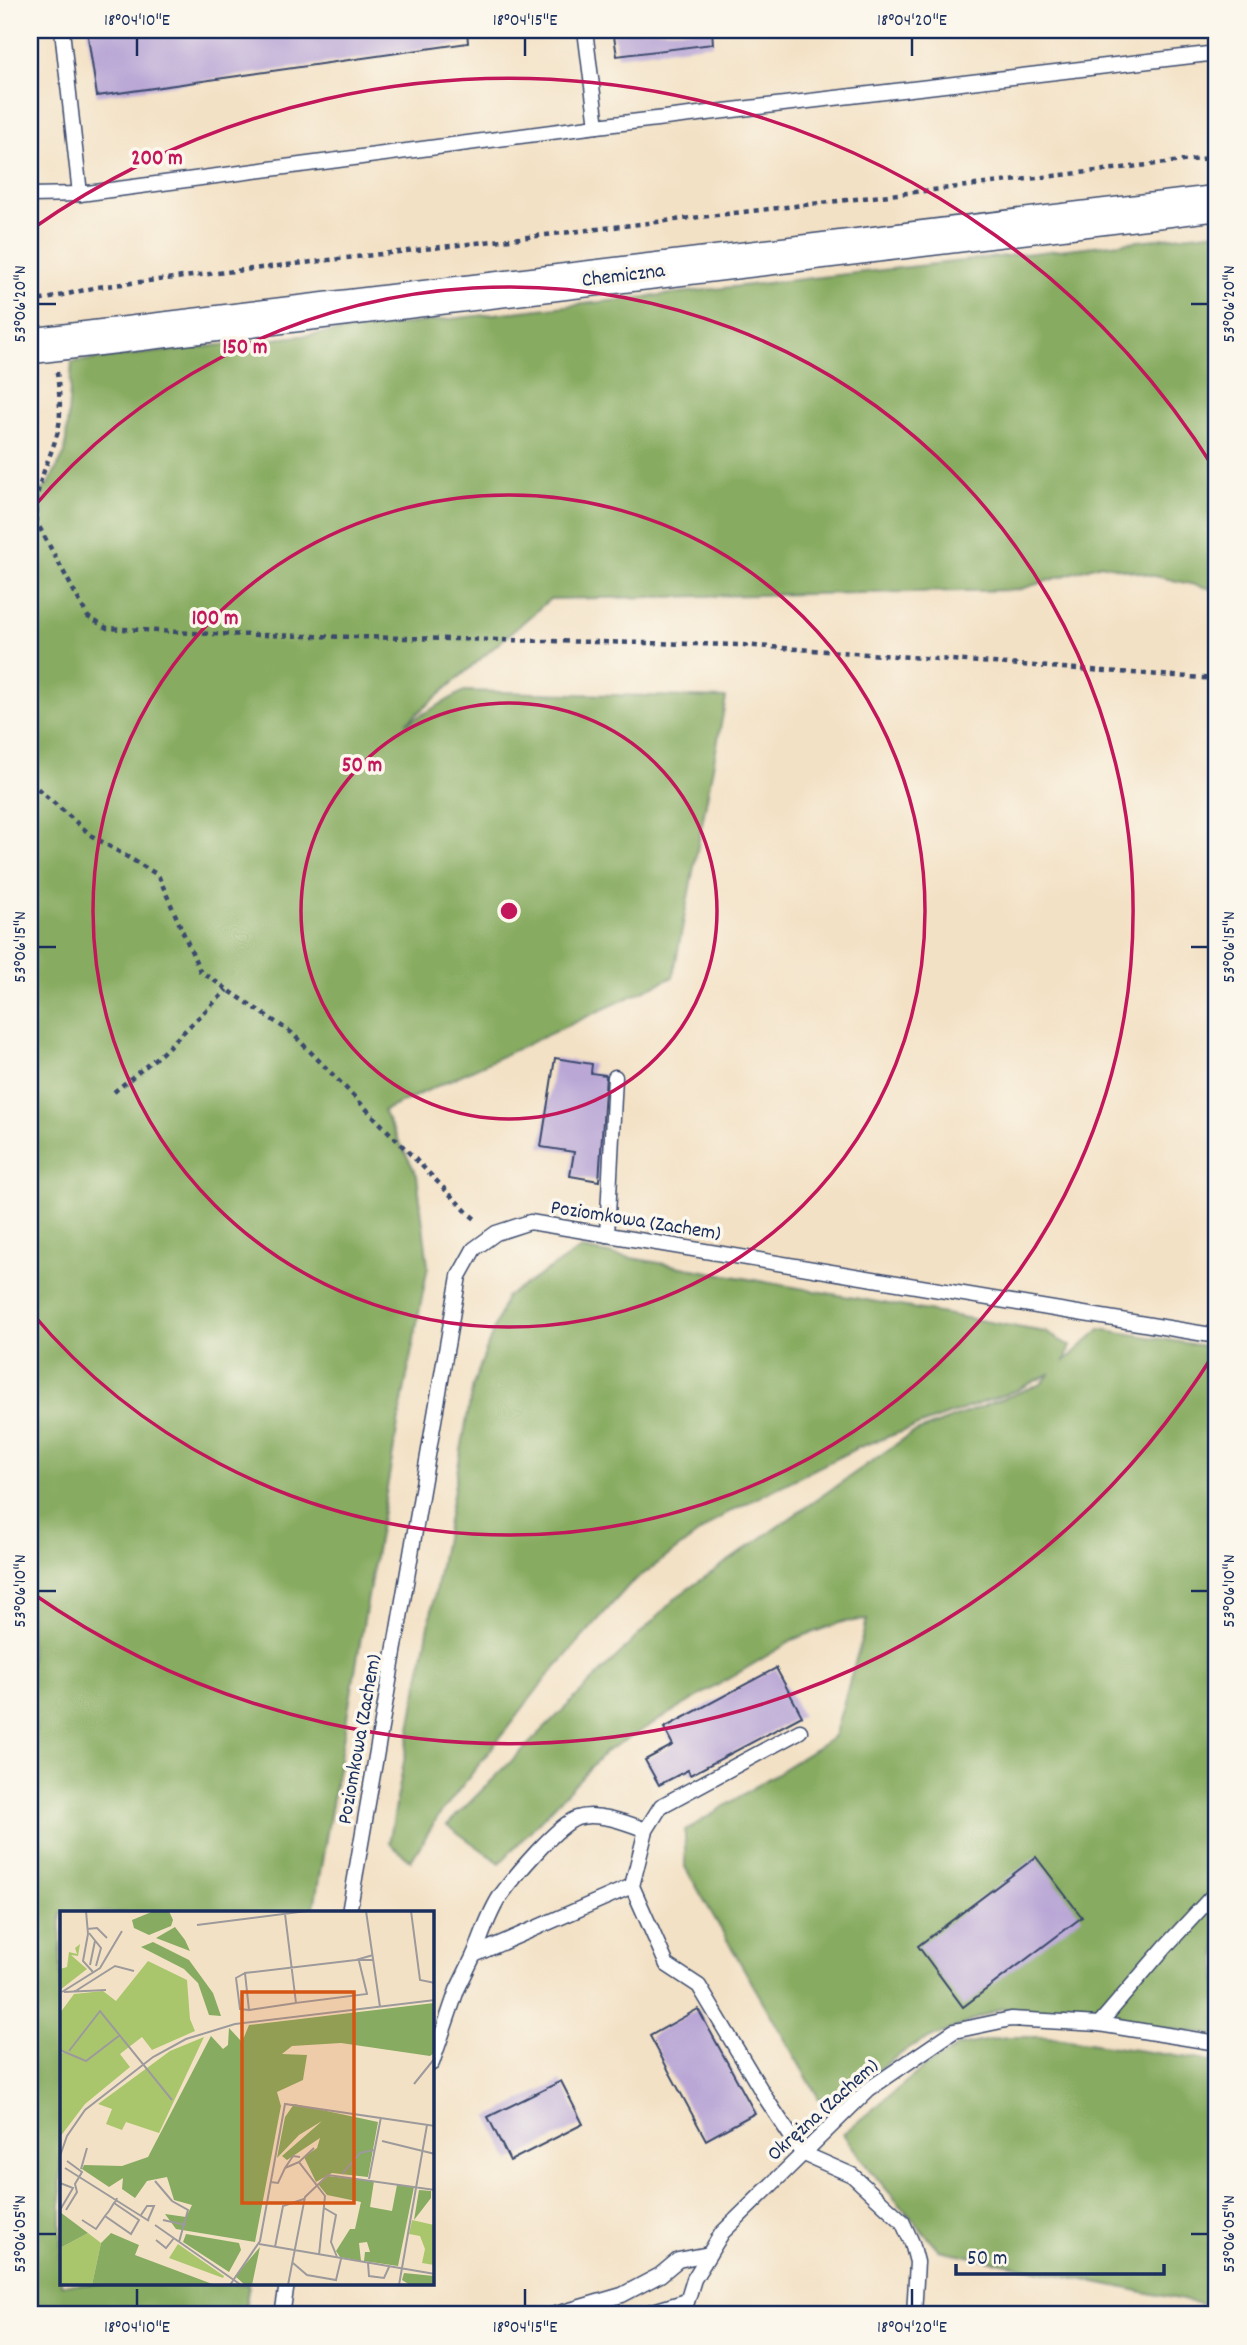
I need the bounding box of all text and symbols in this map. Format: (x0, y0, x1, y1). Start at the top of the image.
text: 18°04'10"E (104, 9, 170, 34)
text: 18°04'15"E (493, 9, 557, 34)
text: 18°04'20"E (877, 9, 947, 34)
text: 200 m (131, 145, 183, 175)
street label: Chemiczna (580, 257, 668, 297)
text: 53°06'20"N (9, 265, 34, 343)
text: 53°06'20"N (1218, 265, 1243, 343)
text: 150 m (222, 334, 268, 364)
text: 100 m (192, 605, 238, 635)
text: 50 m (342, 752, 382, 782)
centre of rings (497, 899, 521, 923)
text: 53°06'15"N (9, 911, 34, 983)
text: 53°06'15"N (1218, 911, 1243, 983)
street label: Poziomkowa (Zachem) (548, 1194, 723, 1250)
text: 53°06'10"N (9, 1554, 34, 1628)
text: 53°06'10"N (1218, 1554, 1243, 1628)
street label: Poziomkowa (Zachem) (331, 1652, 391, 1827)
inset map (60, 1911, 434, 2286)
street label: Okrężna (Zachem) (761, 2053, 887, 2170)
text: 53°06'05"N (9, 2195, 34, 2273)
text: 53°06'05"N (1218, 2195, 1243, 2273)
scale bar (956, 2233, 1165, 2277)
text: 50 m (967, 2245, 1007, 2275)
text: 18°04'10"E (104, 2316, 170, 2341)
text: 18°04'15"E (493, 2316, 557, 2341)
text: 18°04'20"E (877, 2316, 947, 2341)

